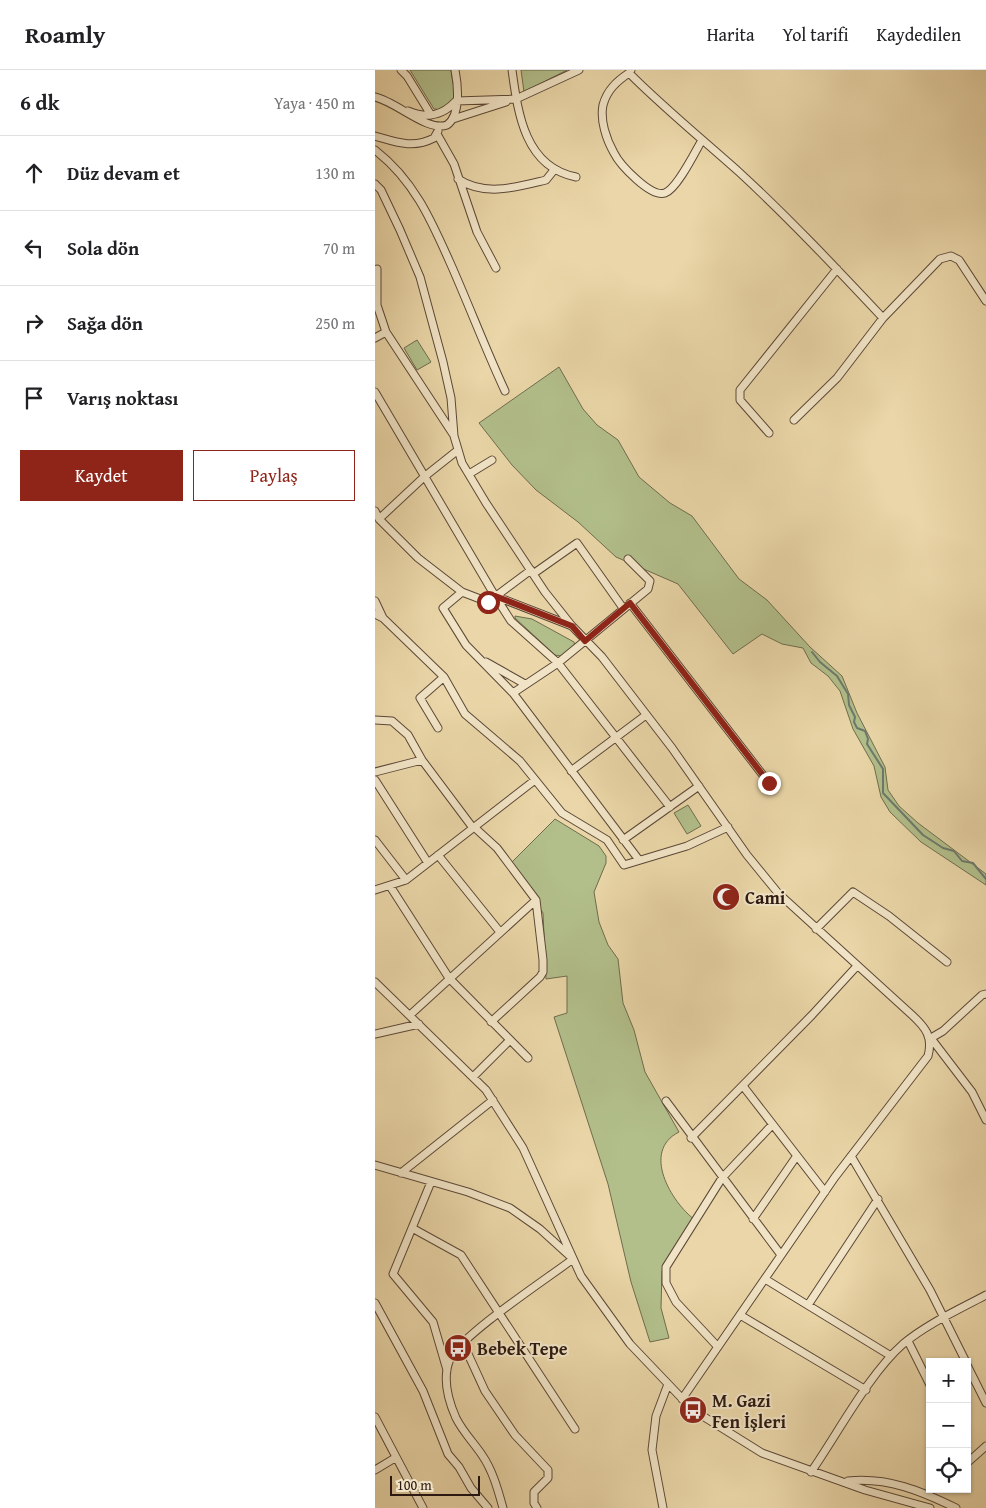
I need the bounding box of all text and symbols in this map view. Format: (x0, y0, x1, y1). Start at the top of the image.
text: Roamly (25, 17, 105, 52)
text: Harita (707, 21, 754, 48)
text: Yol tarifi (782, 21, 849, 48)
text: Kaydedilen (877, 21, 961, 48)
text: 6 dk (20, 87, 60, 118)
text: Yaya · 450 m (274, 91, 355, 115)
icon: ahead (20, 159, 48, 187)
text: Düz devam et (67, 159, 180, 187)
text: 130 m (315, 161, 355, 185)
icon: left (20, 234, 48, 262)
text: Sola dön (67, 234, 139, 262)
text: 70 m (323, 236, 355, 260)
icon: right (20, 309, 48, 337)
text: Sağa dön (67, 309, 143, 337)
text: 250 m (315, 311, 355, 335)
icon: arrive (20, 384, 48, 412)
text: Varış noktası (67, 384, 178, 412)
button: Kaydet (20, 450, 183, 501)
button: Paylaş (193, 450, 355, 501)
route start (477, 591, 500, 614)
route end (758, 772, 781, 795)
mosque icon: Cami (711, 882, 741, 912)
place label: Cami (745, 884, 786, 911)
bus stop icon: Bebek Tepe (443, 1333, 473, 1363)
place label: Bebek Tepe (477, 1335, 568, 1362)
map controls (926, 1358, 971, 1493)
button: + (926, 1358, 971, 1403)
place label: M. Gazi Fen İşleri (712, 1387, 787, 1435)
bus stop icon: M. Gazi Fen İşleri (678, 1395, 708, 1425)
button: − (926, 1403, 971, 1448)
button: locate (926, 1448, 971, 1493)
scale bar (390, 1473, 480, 1496)
text: 100 m (397, 1475, 432, 1495)

